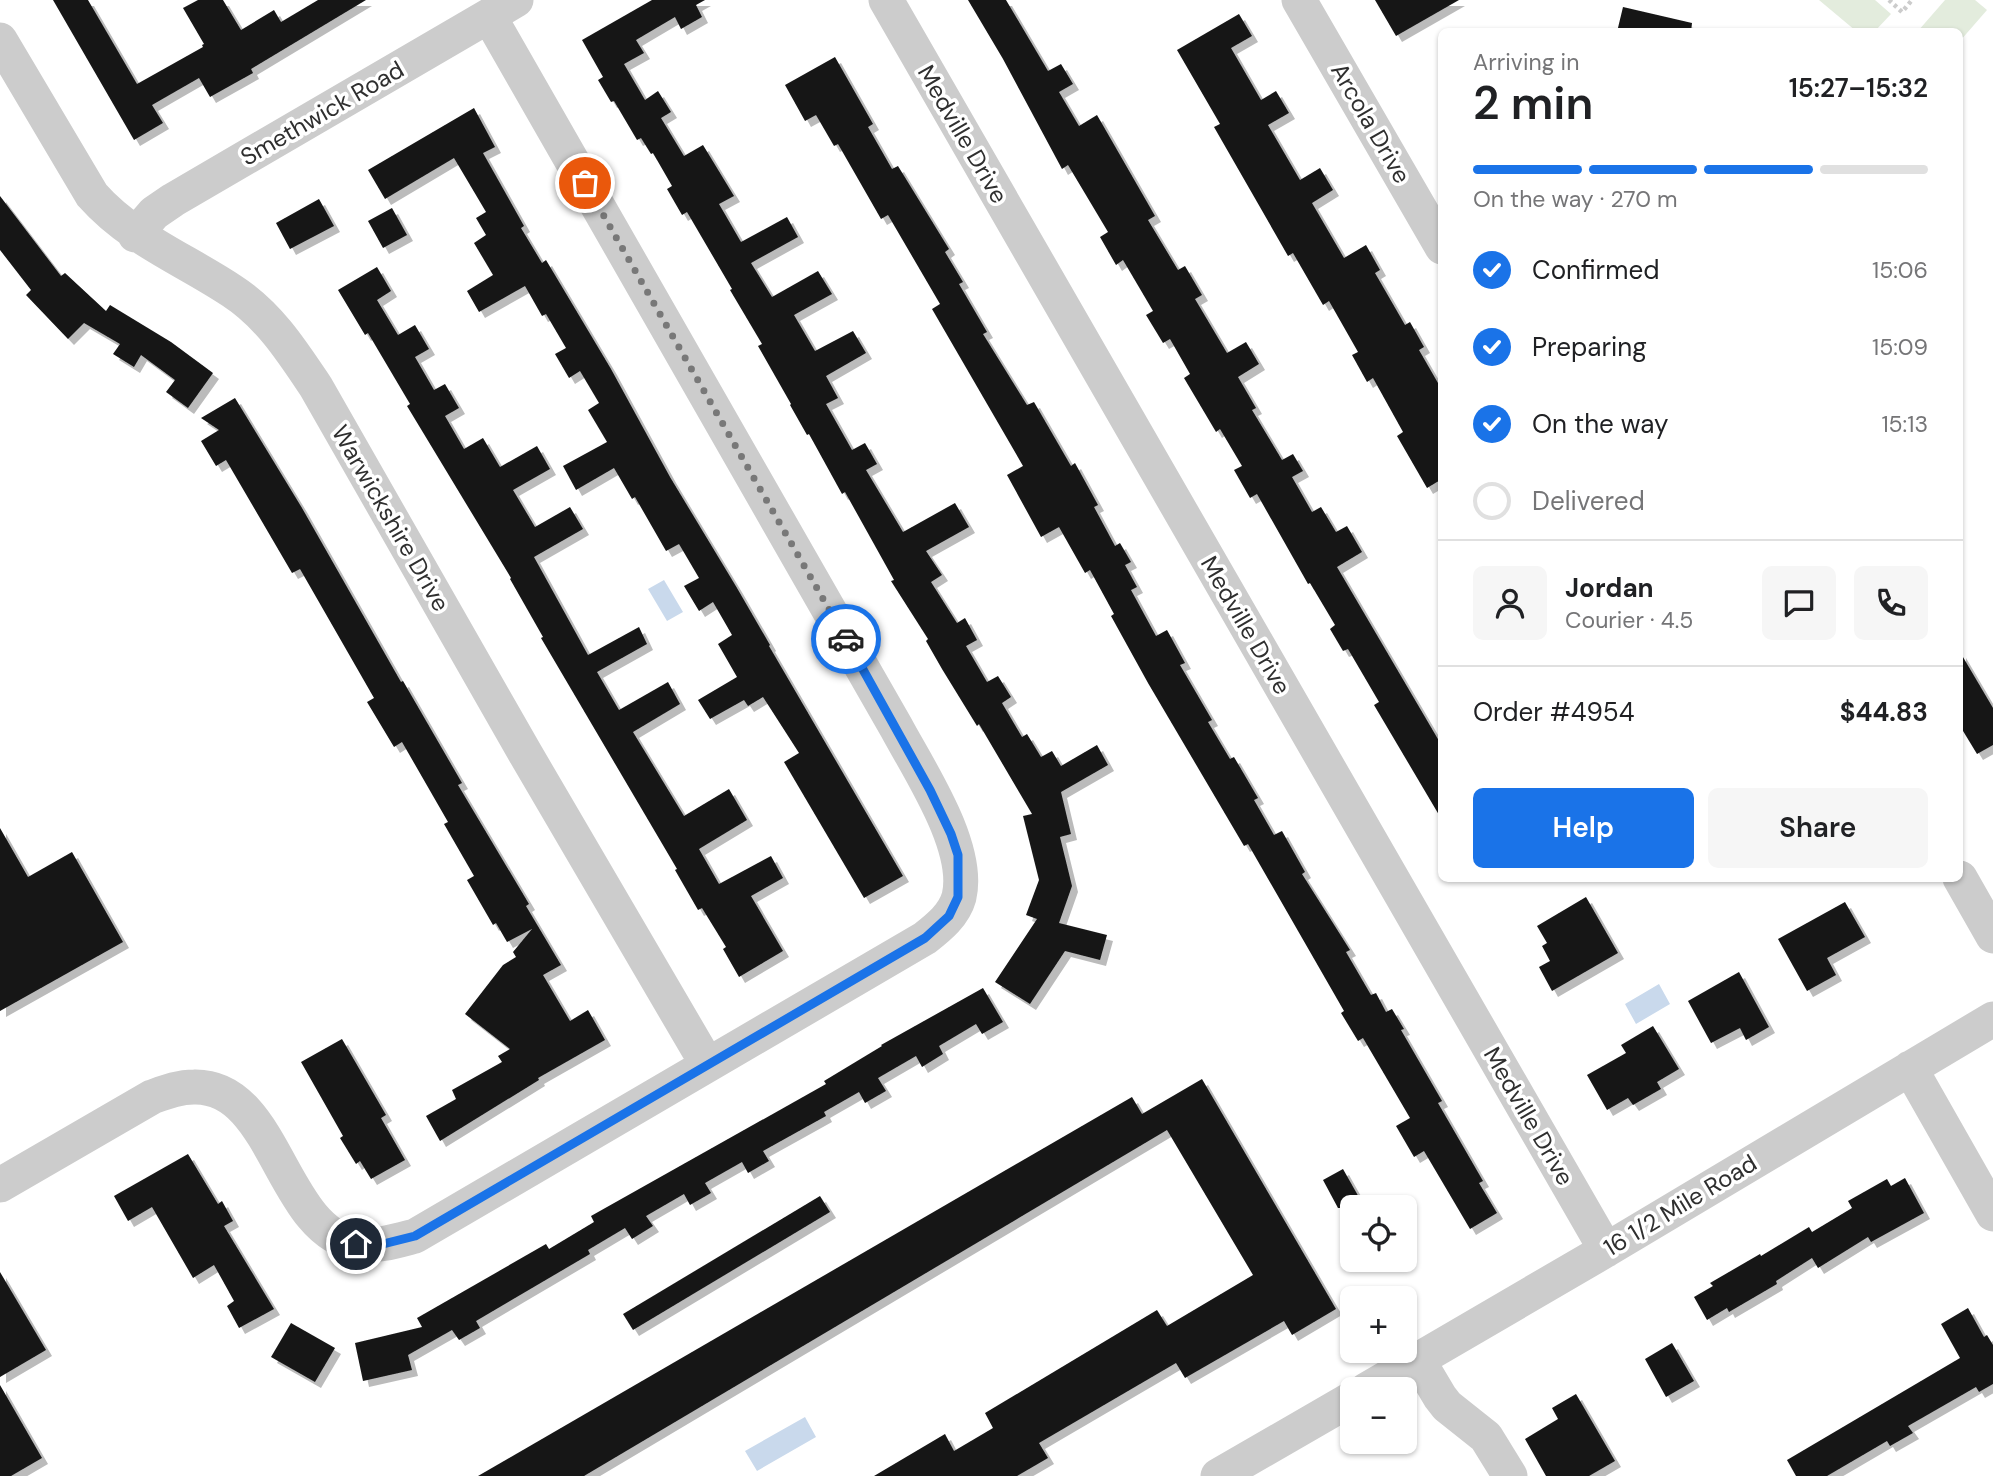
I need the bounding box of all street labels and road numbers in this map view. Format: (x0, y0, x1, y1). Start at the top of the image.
street label: Smethwick Road (235, 54, 409, 172)
street label: Arcola Drive (1324, 57, 1418, 189)
street label: Medville Drive (911, 59, 1015, 209)
street label: Warwickshire Drive (325, 419, 457, 617)
street label: Medville Drive (1194, 550, 1298, 700)
street label: Medville Drive (1477, 1041, 1581, 1191)
street label: 16 1/2 Mile Road (1598, 1147, 1762, 1263)

